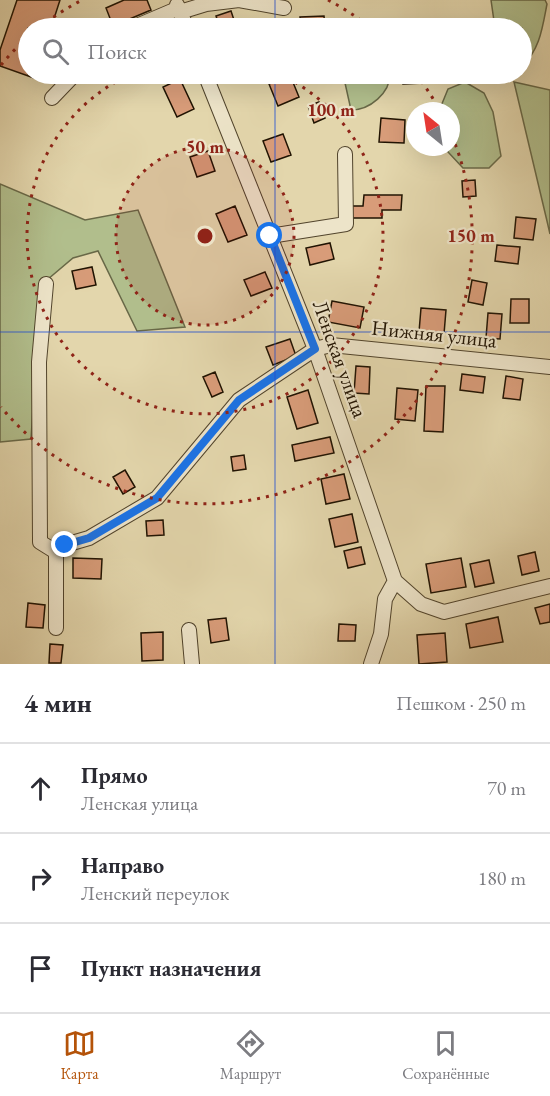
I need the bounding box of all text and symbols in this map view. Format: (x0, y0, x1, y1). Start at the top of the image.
search box (18, 18, 532, 84)
icon: search (39, 35, 72, 68)
text: Поиск (87, 37, 147, 66)
text: 100 m (307, 98, 355, 121)
north arrow (406, 102, 460, 156)
text: 50 m (186, 135, 224, 158)
route start (256, 222, 282, 248)
text: 150 m (447, 224, 495, 247)
centre of rings (195, 226, 215, 246)
street label: Ленская улица (307, 296, 374, 422)
street label: Нижняя улица (370, 314, 499, 354)
route end (51, 531, 77, 557)
text: 4 мин (24, 686, 92, 720)
text: Пешком · 250 m (396, 690, 526, 716)
text: Прямо (81, 761, 148, 790)
icon: ahead (24, 772, 57, 805)
text: 70 m (487, 775, 526, 801)
text: Ленская улица (81, 790, 198, 816)
text: Направо (81, 851, 164, 880)
icon: right (24, 862, 57, 895)
text: 180 m (478, 865, 526, 891)
text: Ленский переулок (81, 880, 229, 906)
icon: arrive (24, 952, 57, 985)
text: Пункт назначения (81, 954, 261, 983)
tab: Карта (61, 1027, 99, 1084)
tab: Маршрут (220, 1027, 281, 1084)
tab: Сохранённые (402, 1027, 489, 1084)

